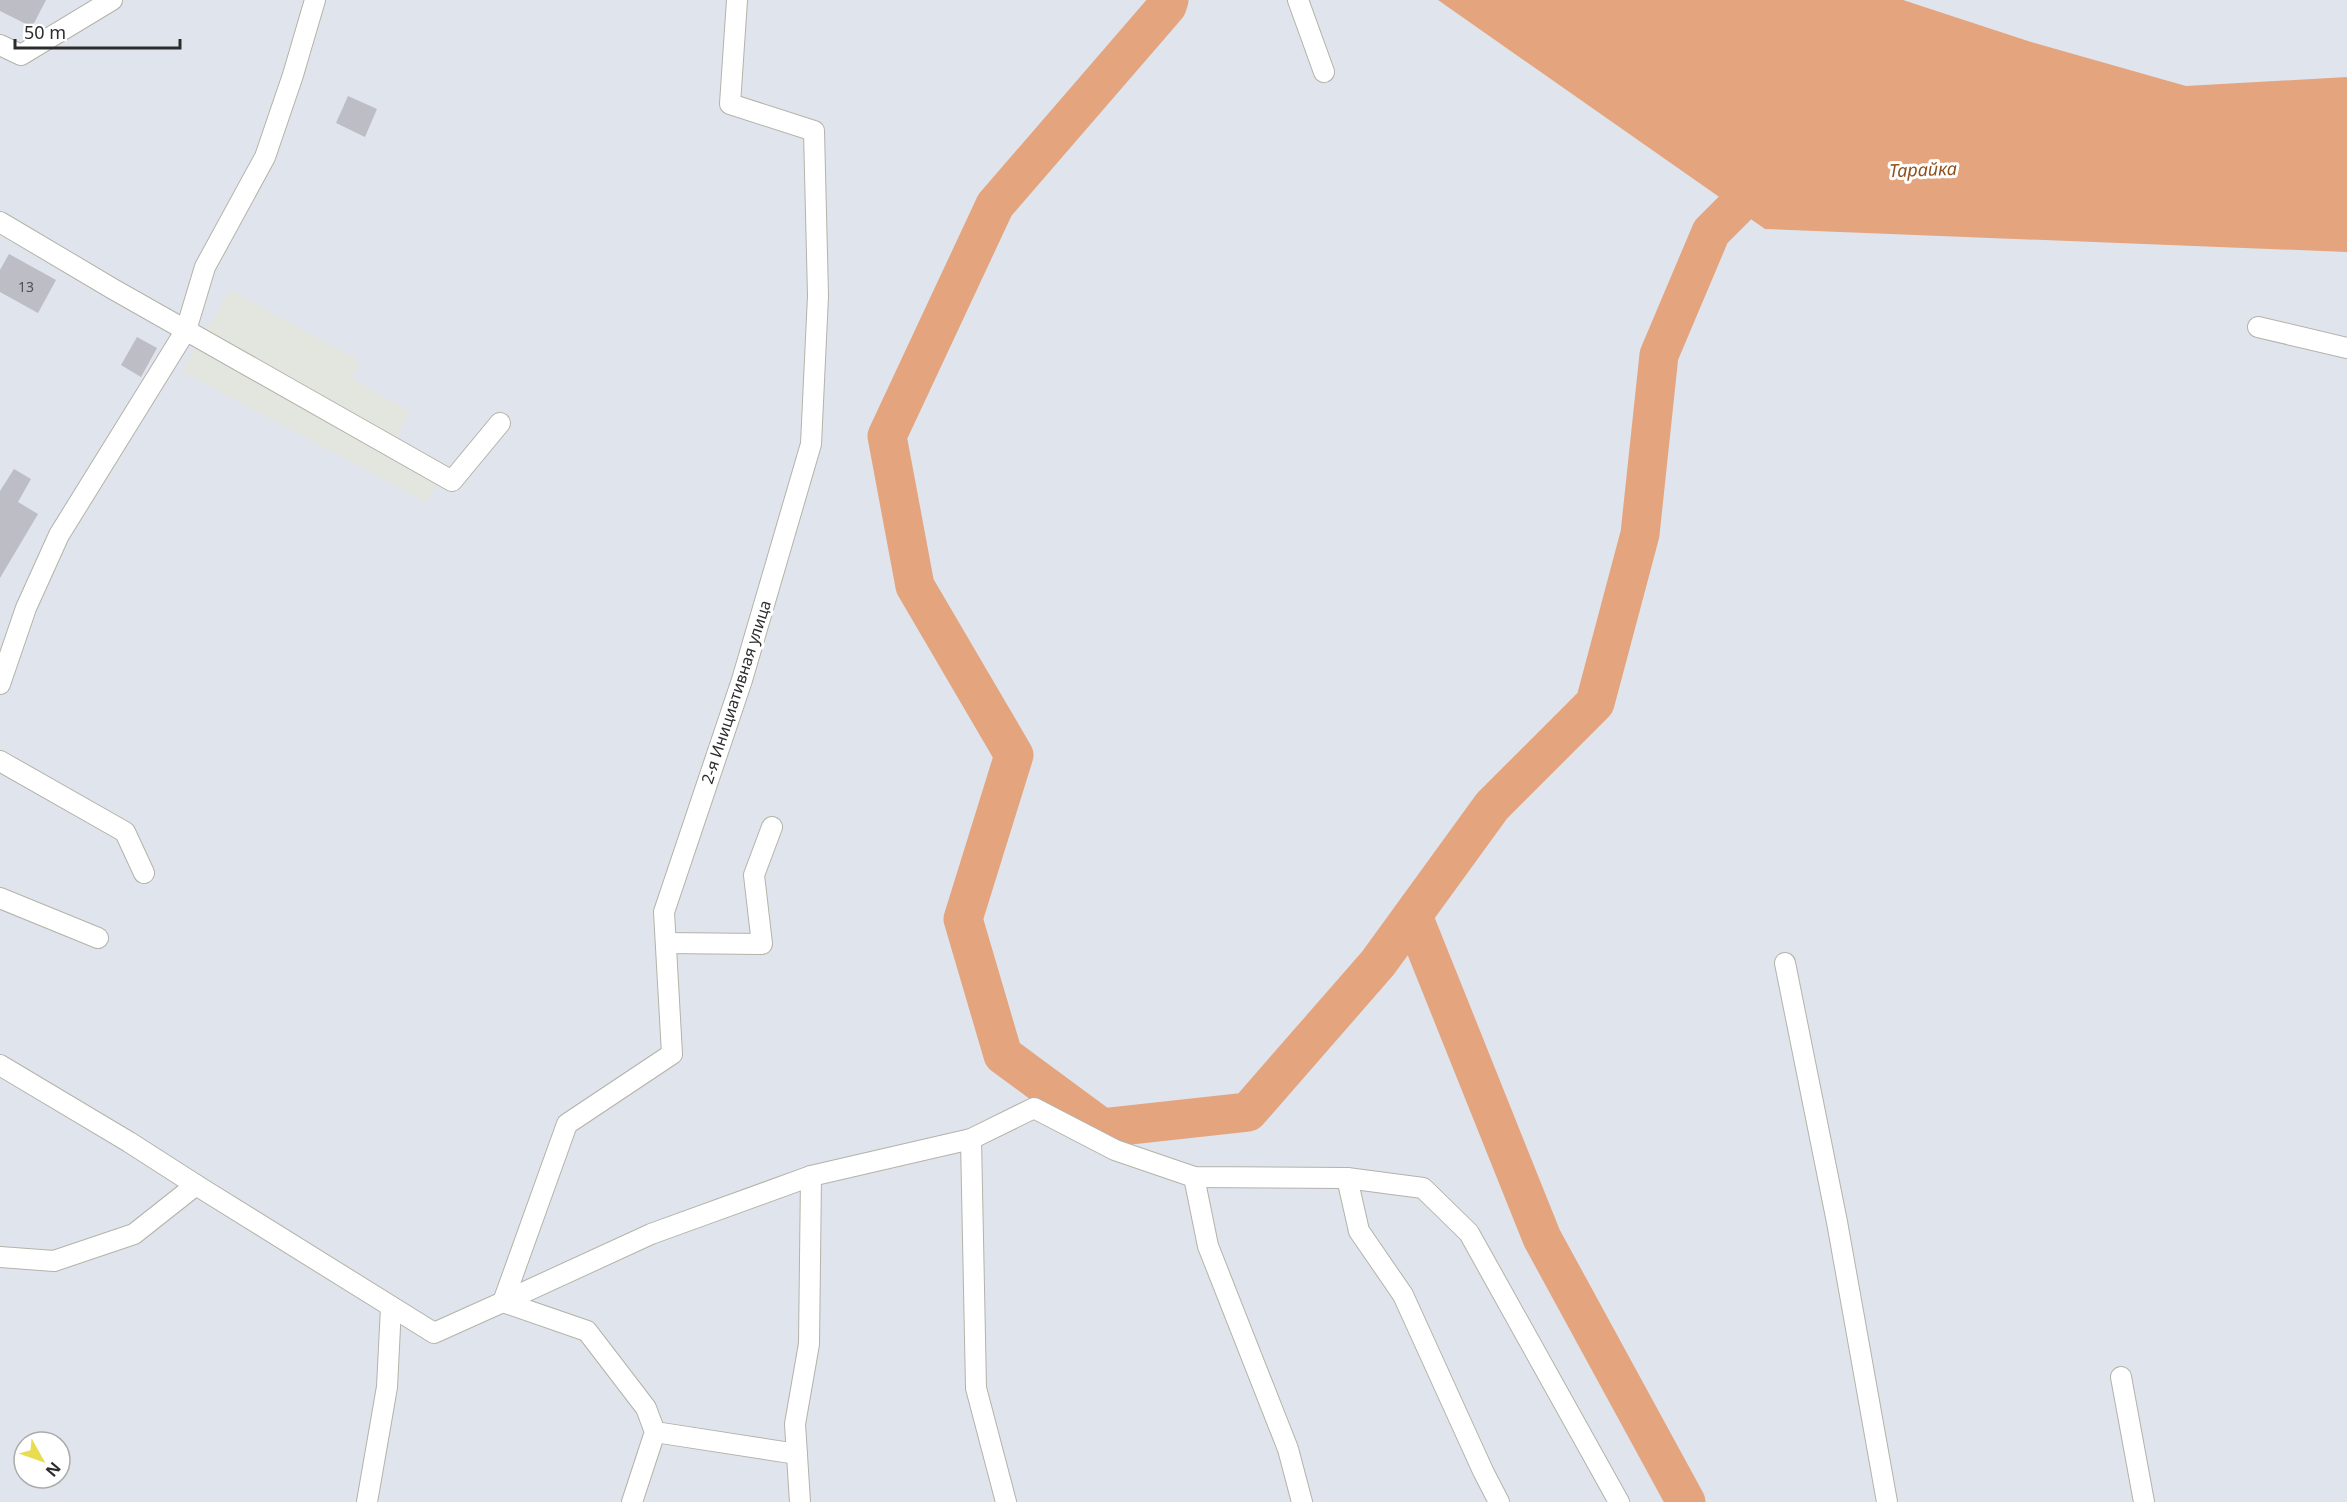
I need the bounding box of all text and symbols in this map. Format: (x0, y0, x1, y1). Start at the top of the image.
scale bar (15, 12, 180, 50)
text: 50 m (24, 20, 66, 44)
water label: Тарайка (1889, 156, 1957, 182)
house number: 13 (18, 277, 34, 296)
street label: 2-я Инициативная улица (696, 597, 776, 787)
north arrow (12, 1430, 72, 1490)
text: N (41, 1458, 66, 1482)

